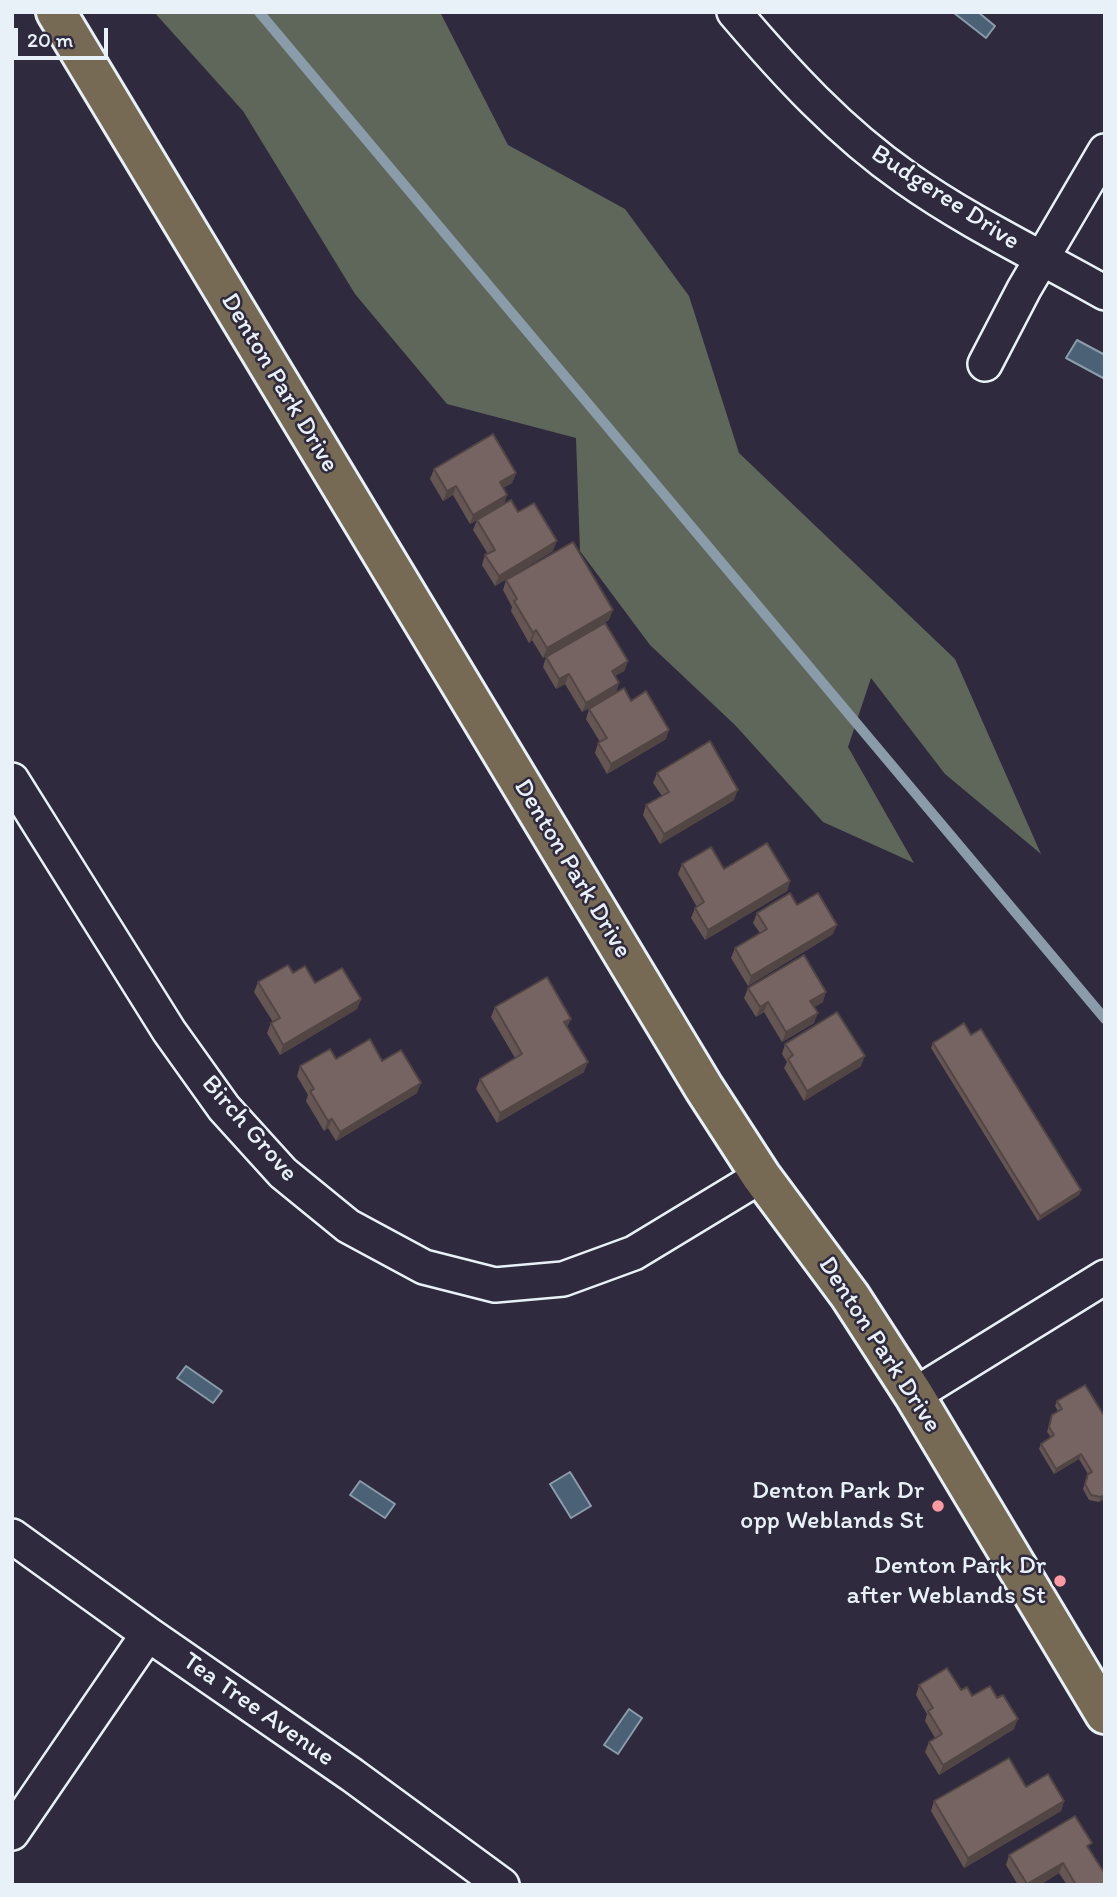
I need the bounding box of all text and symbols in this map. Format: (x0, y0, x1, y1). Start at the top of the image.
scale bar (18, 14, 112, 58)
text: 20 m (27, 27, 73, 52)
street label: Budgeree Drive (865, 138, 1025, 258)
street label: Denton Park Drive (213, 288, 345, 478)
street label: Denton Park Drive (506, 774, 638, 964)
street label: Birch Grove (194, 1069, 304, 1189)
street label: Denton Park Drive (811, 1251, 947, 1439)
place label: Denton Park Dr opp Weblands St (740, 1475, 924, 1536)
marker: Denton Park Dr opp Weblands St (930, 1498, 946, 1514)
place label: Denton Park Dr after Weblands St (847, 1550, 1046, 1612)
marker: Denton Park Dr after Weblands St (1052, 1573, 1068, 1589)
street label: Tea Tree Avenue (176, 1646, 340, 1774)

